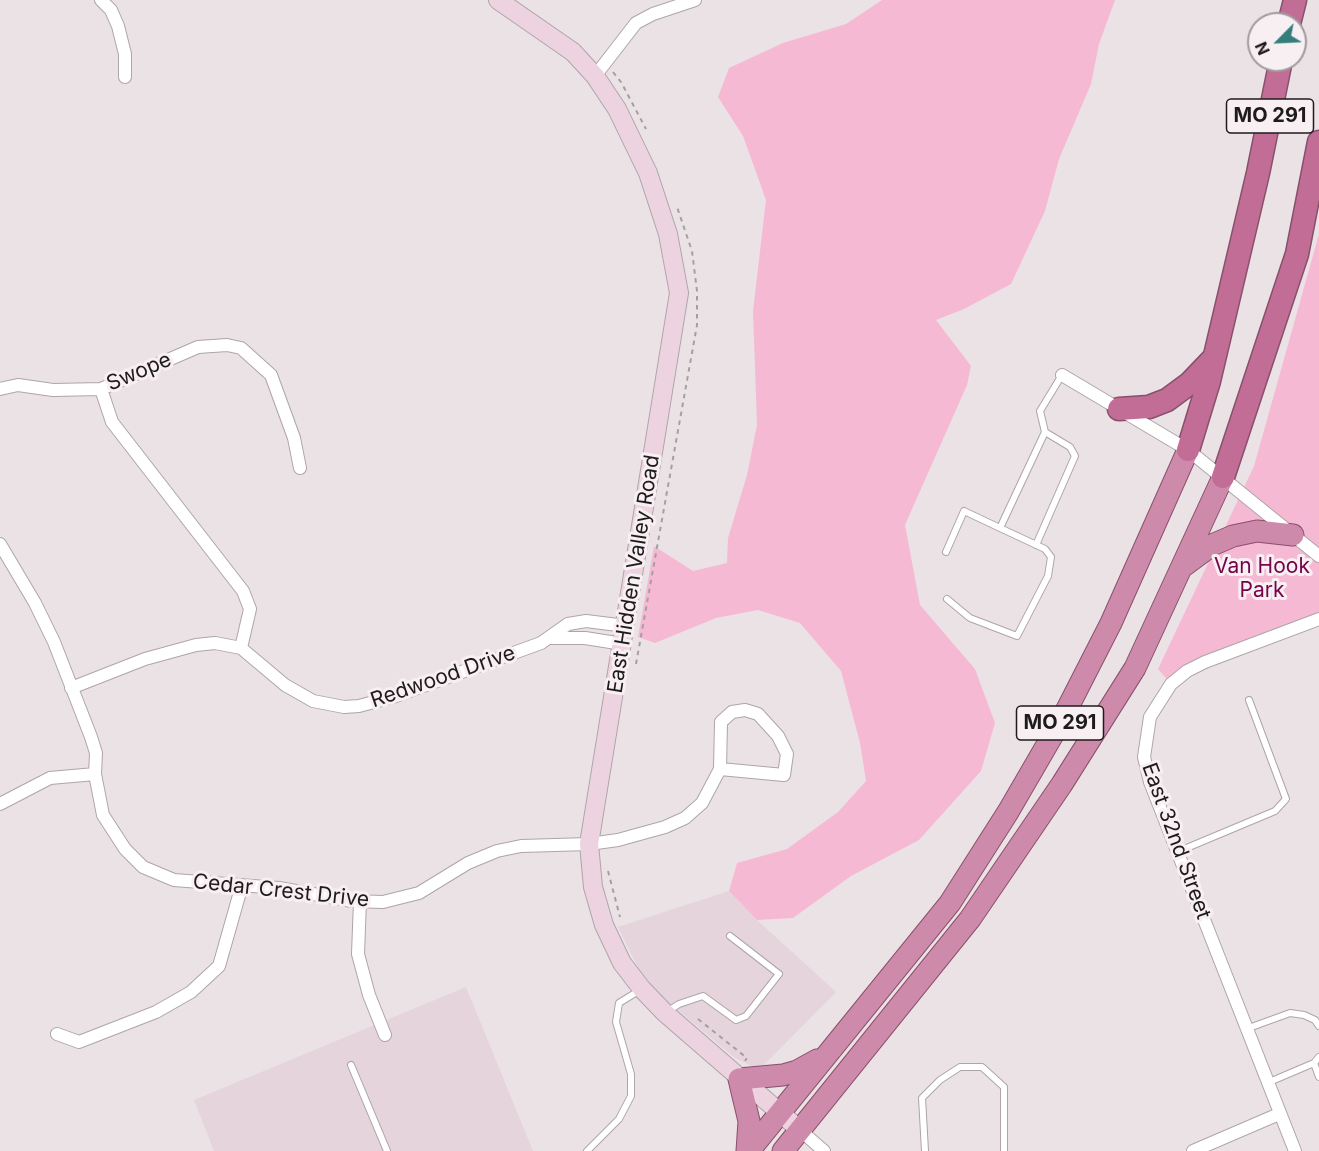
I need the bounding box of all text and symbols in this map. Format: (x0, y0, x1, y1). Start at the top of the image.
north arrow (1247, 12, 1307, 72)
text: N (1251, 39, 1274, 58)
road number: MO 291 (1226, 99, 1314, 133)
street label: Swope (103, 347, 175, 397)
street label: East Hidden Valley Road (603, 453, 665, 695)
park label: Van Hook Park (1214, 554, 1310, 604)
street label: Redwood Drive (367, 640, 519, 714)
road number: MO 291 (1016, 706, 1104, 740)
street label: East 32nd Street (1136, 759, 1216, 923)
street label: Cedar Crest Drive (192, 869, 370, 913)

